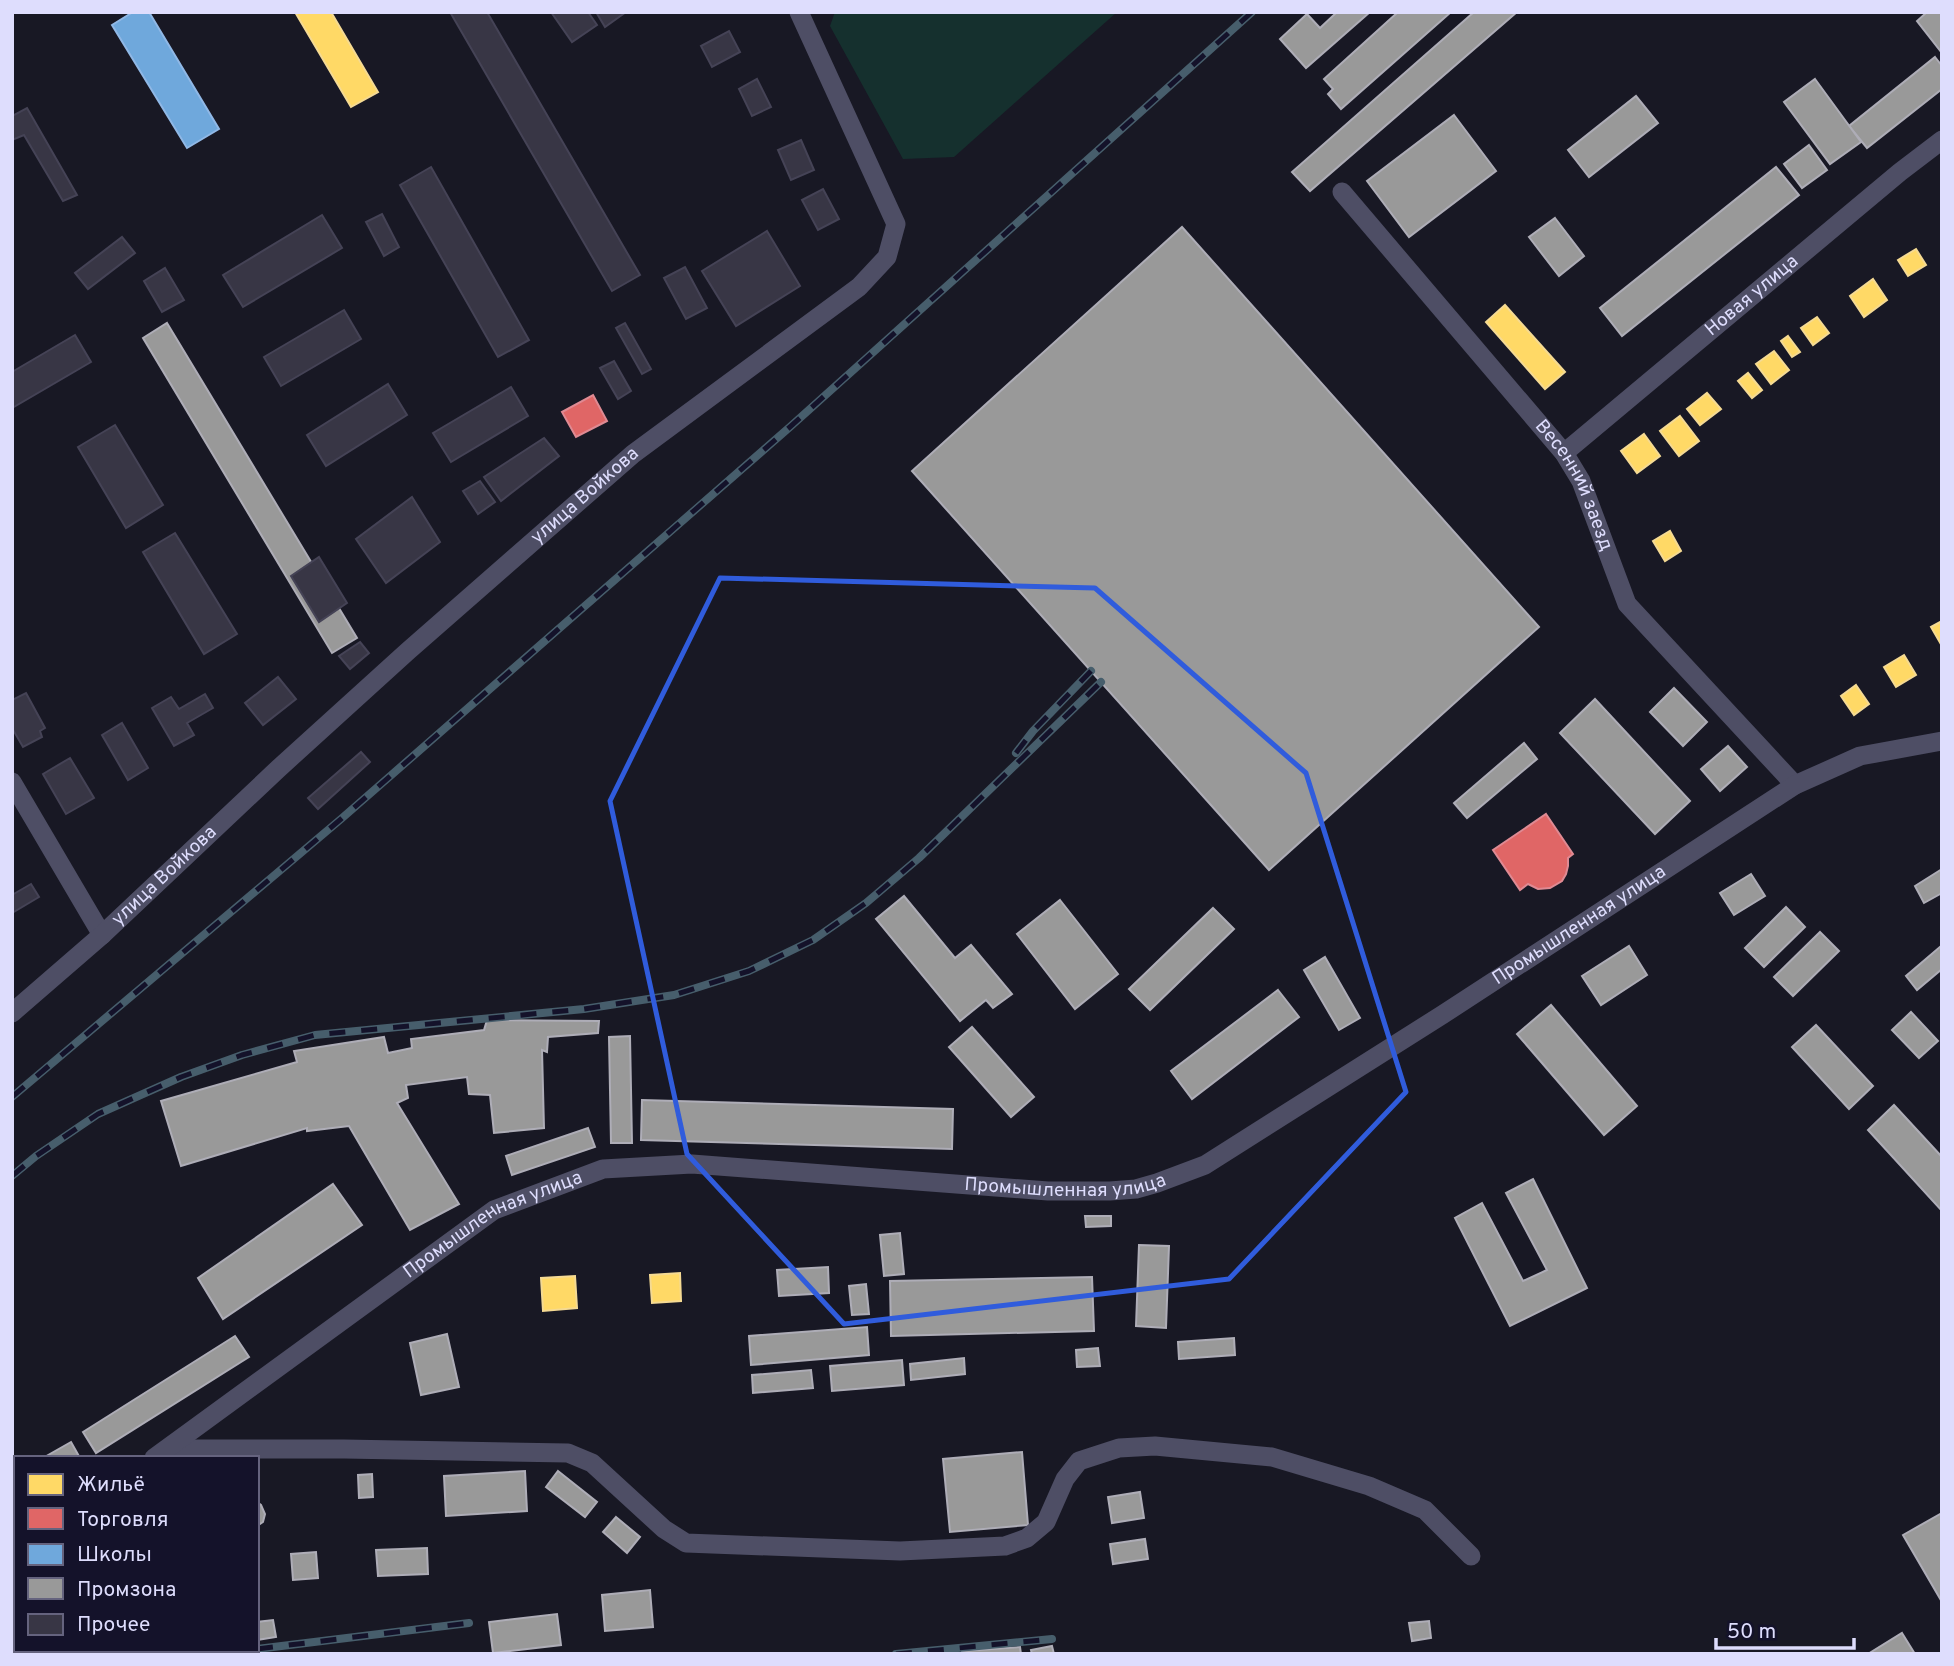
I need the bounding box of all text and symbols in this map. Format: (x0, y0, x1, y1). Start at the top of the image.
street label: Новая улица (1700, 250, 1804, 342)
street label: Весенний заезд (1529, 415, 1618, 554)
street label: улица Войкова (526, 442, 644, 550)
street label: улица Войкова (107, 821, 222, 931)
street label: Промышленная улица (1488, 860, 1671, 991)
street label: Промышленная улица (399, 1166, 586, 1284)
street label: Промышленная улица (964, 1169, 1170, 1203)
legend (14, 1456, 259, 1652)
text: Жильё (77, 1472, 145, 1499)
text: Торговля (77, 1507, 168, 1534)
text: Школы (77, 1542, 152, 1569)
text: Промзона (77, 1577, 176, 1604)
scale bar (1716, 1606, 1854, 1650)
text: Прочее (77, 1612, 150, 1639)
text: 50 m (1727, 1619, 1776, 1646)

